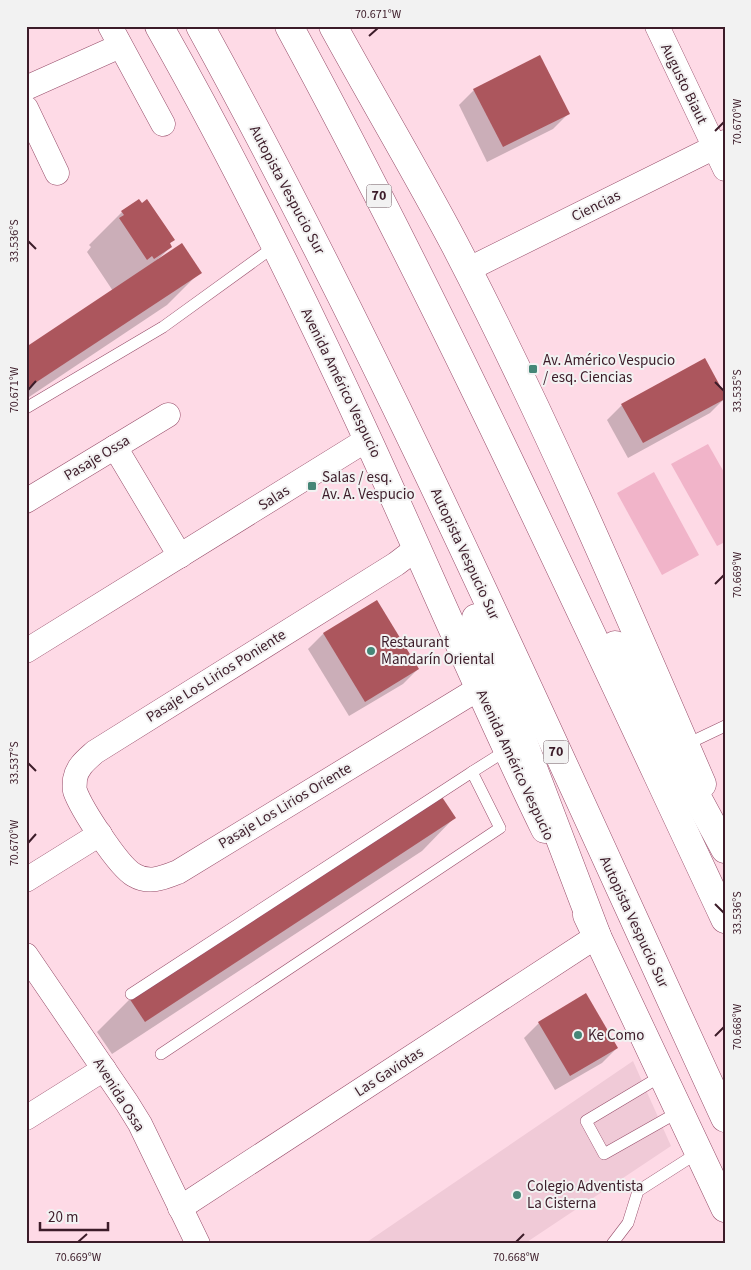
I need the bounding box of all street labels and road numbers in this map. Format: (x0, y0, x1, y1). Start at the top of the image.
street label: Augusto Biaut (655, 40, 713, 128)
street label: Autopista Vespucio Sur (244, 122, 330, 259)
road number: 70 (366, 185, 392, 208)
street label: Ciencias (568, 185, 624, 227)
street label: Avenida Américo Vespucio (296, 305, 386, 461)
street label: Pasaje Ossa (60, 430, 134, 486)
street label: Salas (254, 480, 294, 516)
street label: Autopista Vespucio Sur (425, 485, 505, 624)
street label: Pasaje Los Lirios Poniente (142, 624, 290, 728)
street label: Avenida Américo Vespucio (471, 686, 559, 844)
road number: 70 (544, 740, 568, 764)
street label: Pasaje Los Lirios Oriente (214, 758, 356, 854)
street label: Autopista Vespucio Sur (594, 853, 674, 992)
street label: Las Gaviotas (351, 1042, 427, 1102)
street label: Avenida Ossa (88, 1054, 150, 1136)

